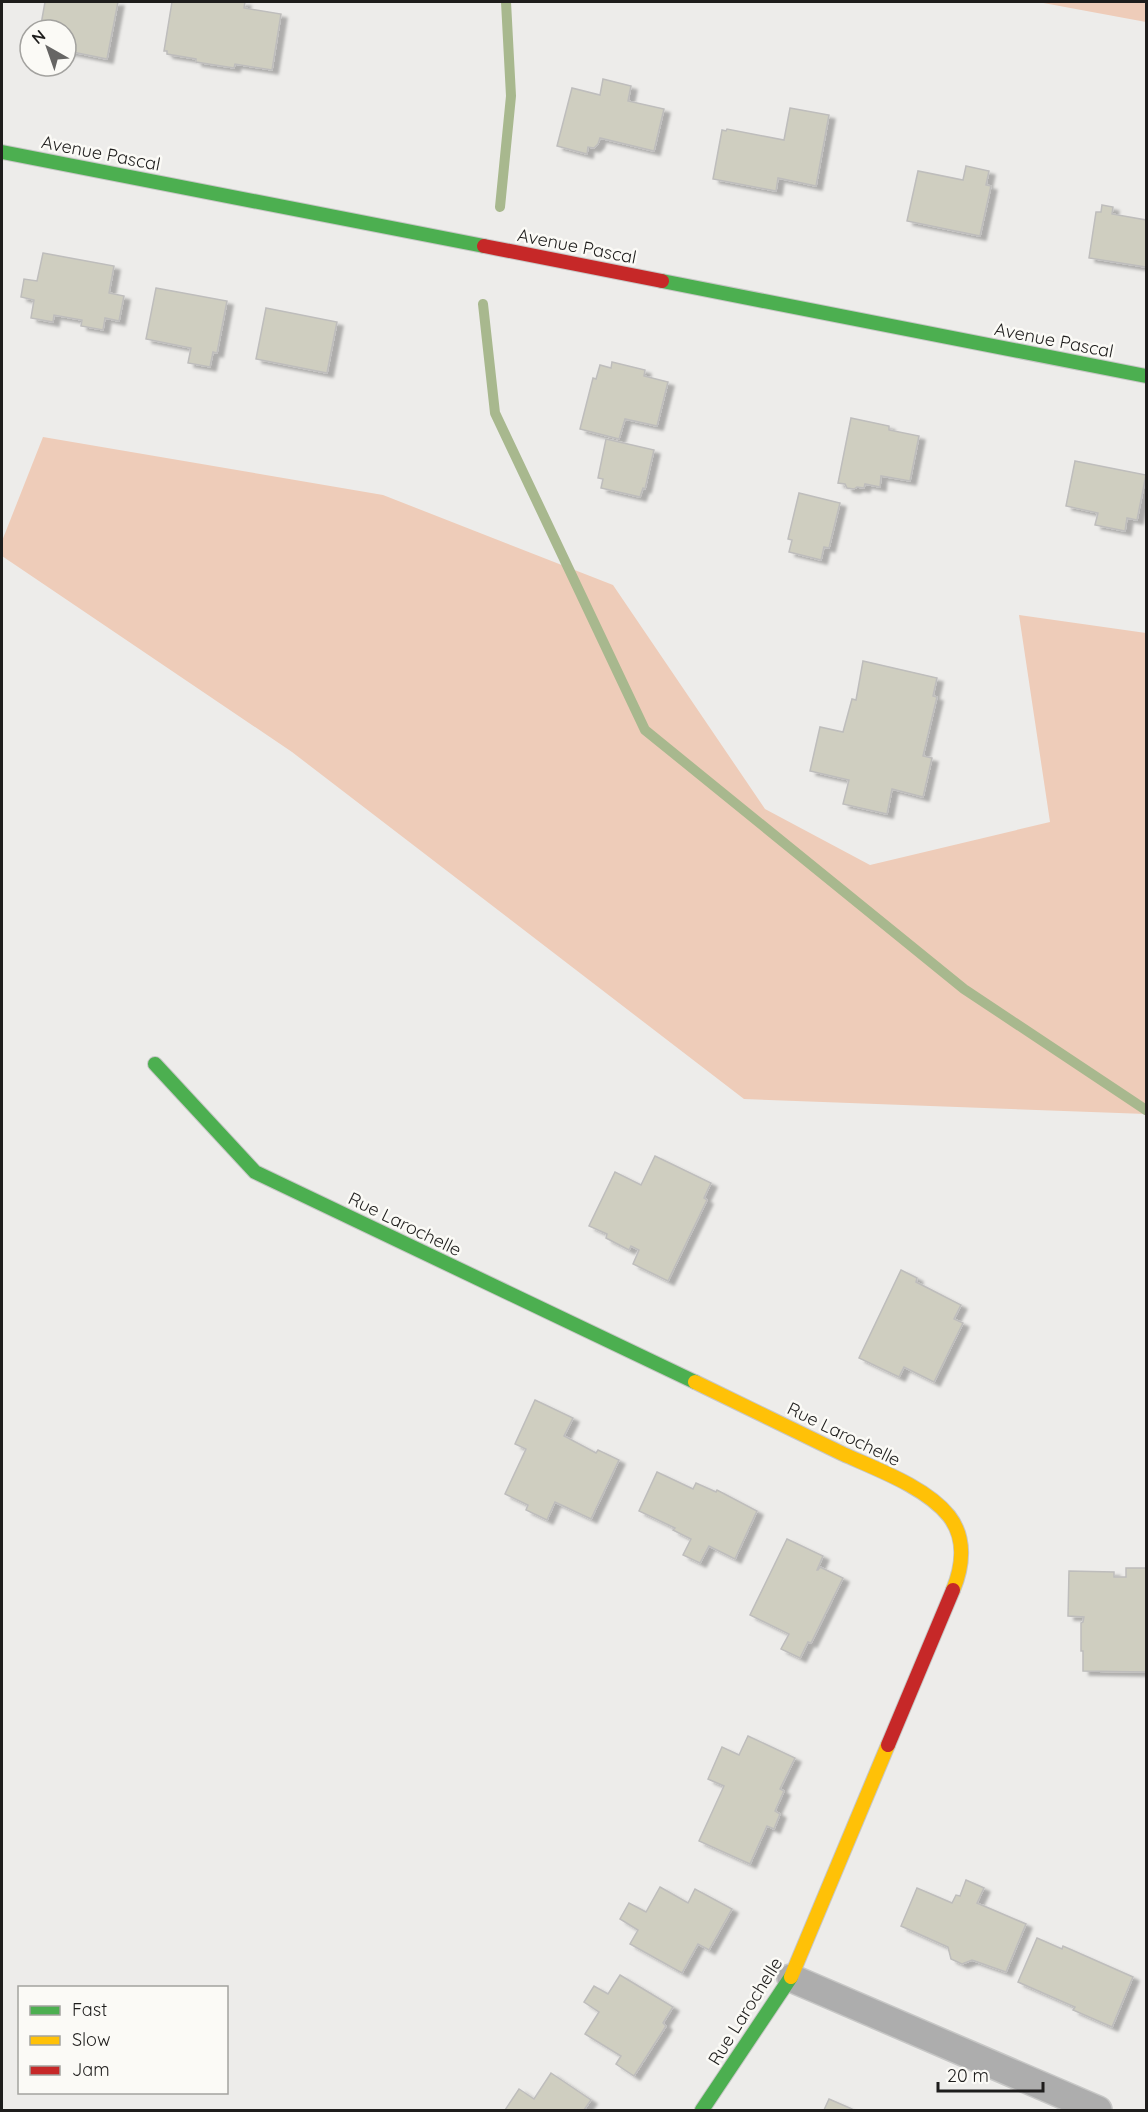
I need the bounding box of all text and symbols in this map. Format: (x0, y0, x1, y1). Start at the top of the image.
north arrow (18, 18, 78, 78)
text: N (27, 25, 49, 48)
street label: Avenue Pascal (39, 130, 163, 176)
street label: Avenue Pascal (515, 223, 639, 269)
street label: Avenue Pascal (992, 317, 1116, 363)
street label: Rue Larochelle (345, 1187, 465, 1261)
street label: Rue Larochelle (784, 1397, 904, 1471)
street label: Rue Larochelle (703, 1953, 787, 2069)
legend (18, 1986, 228, 2094)
text: Fast (72, 1998, 107, 2021)
text: Slow (72, 2028, 110, 2051)
scale bar (938, 2055, 1043, 2093)
text: Jam (72, 2058, 110, 2081)
text: 20 m (947, 2064, 989, 2087)

